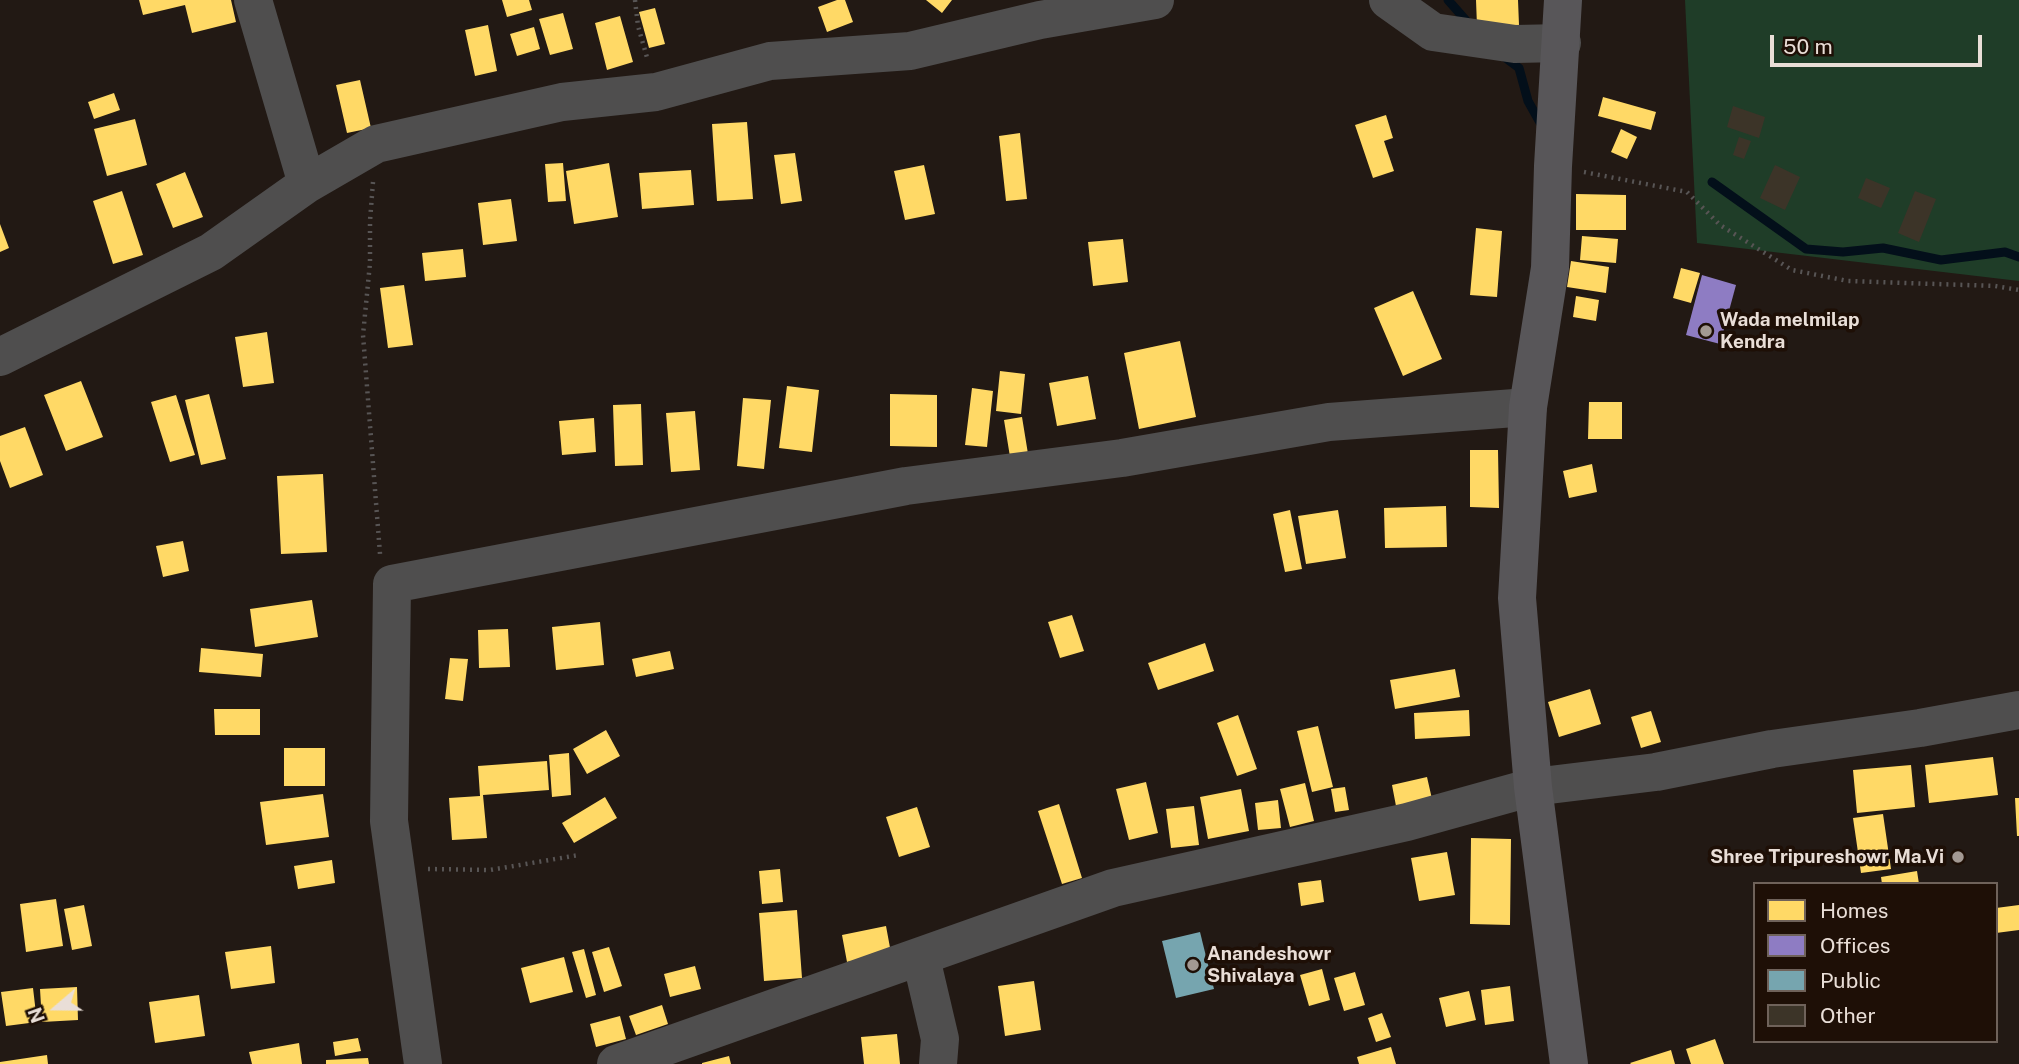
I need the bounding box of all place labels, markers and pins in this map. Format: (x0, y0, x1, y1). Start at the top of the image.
place label: Wada melmilap Kendra (1720, 309, 1860, 353)
marker: Wada melmilap Kendra (1698, 323, 1714, 339)
place label: Shree Tripureshowr Ma.Vi (1710, 846, 1944, 868)
marker: Shree Tripureshowr Ma.Vi (1950, 849, 1966, 865)
place label: Anandeshowr Shivalaya (1207, 943, 1331, 987)
marker: Anandeshowr Shivalaya (1185, 957, 1201, 973)

